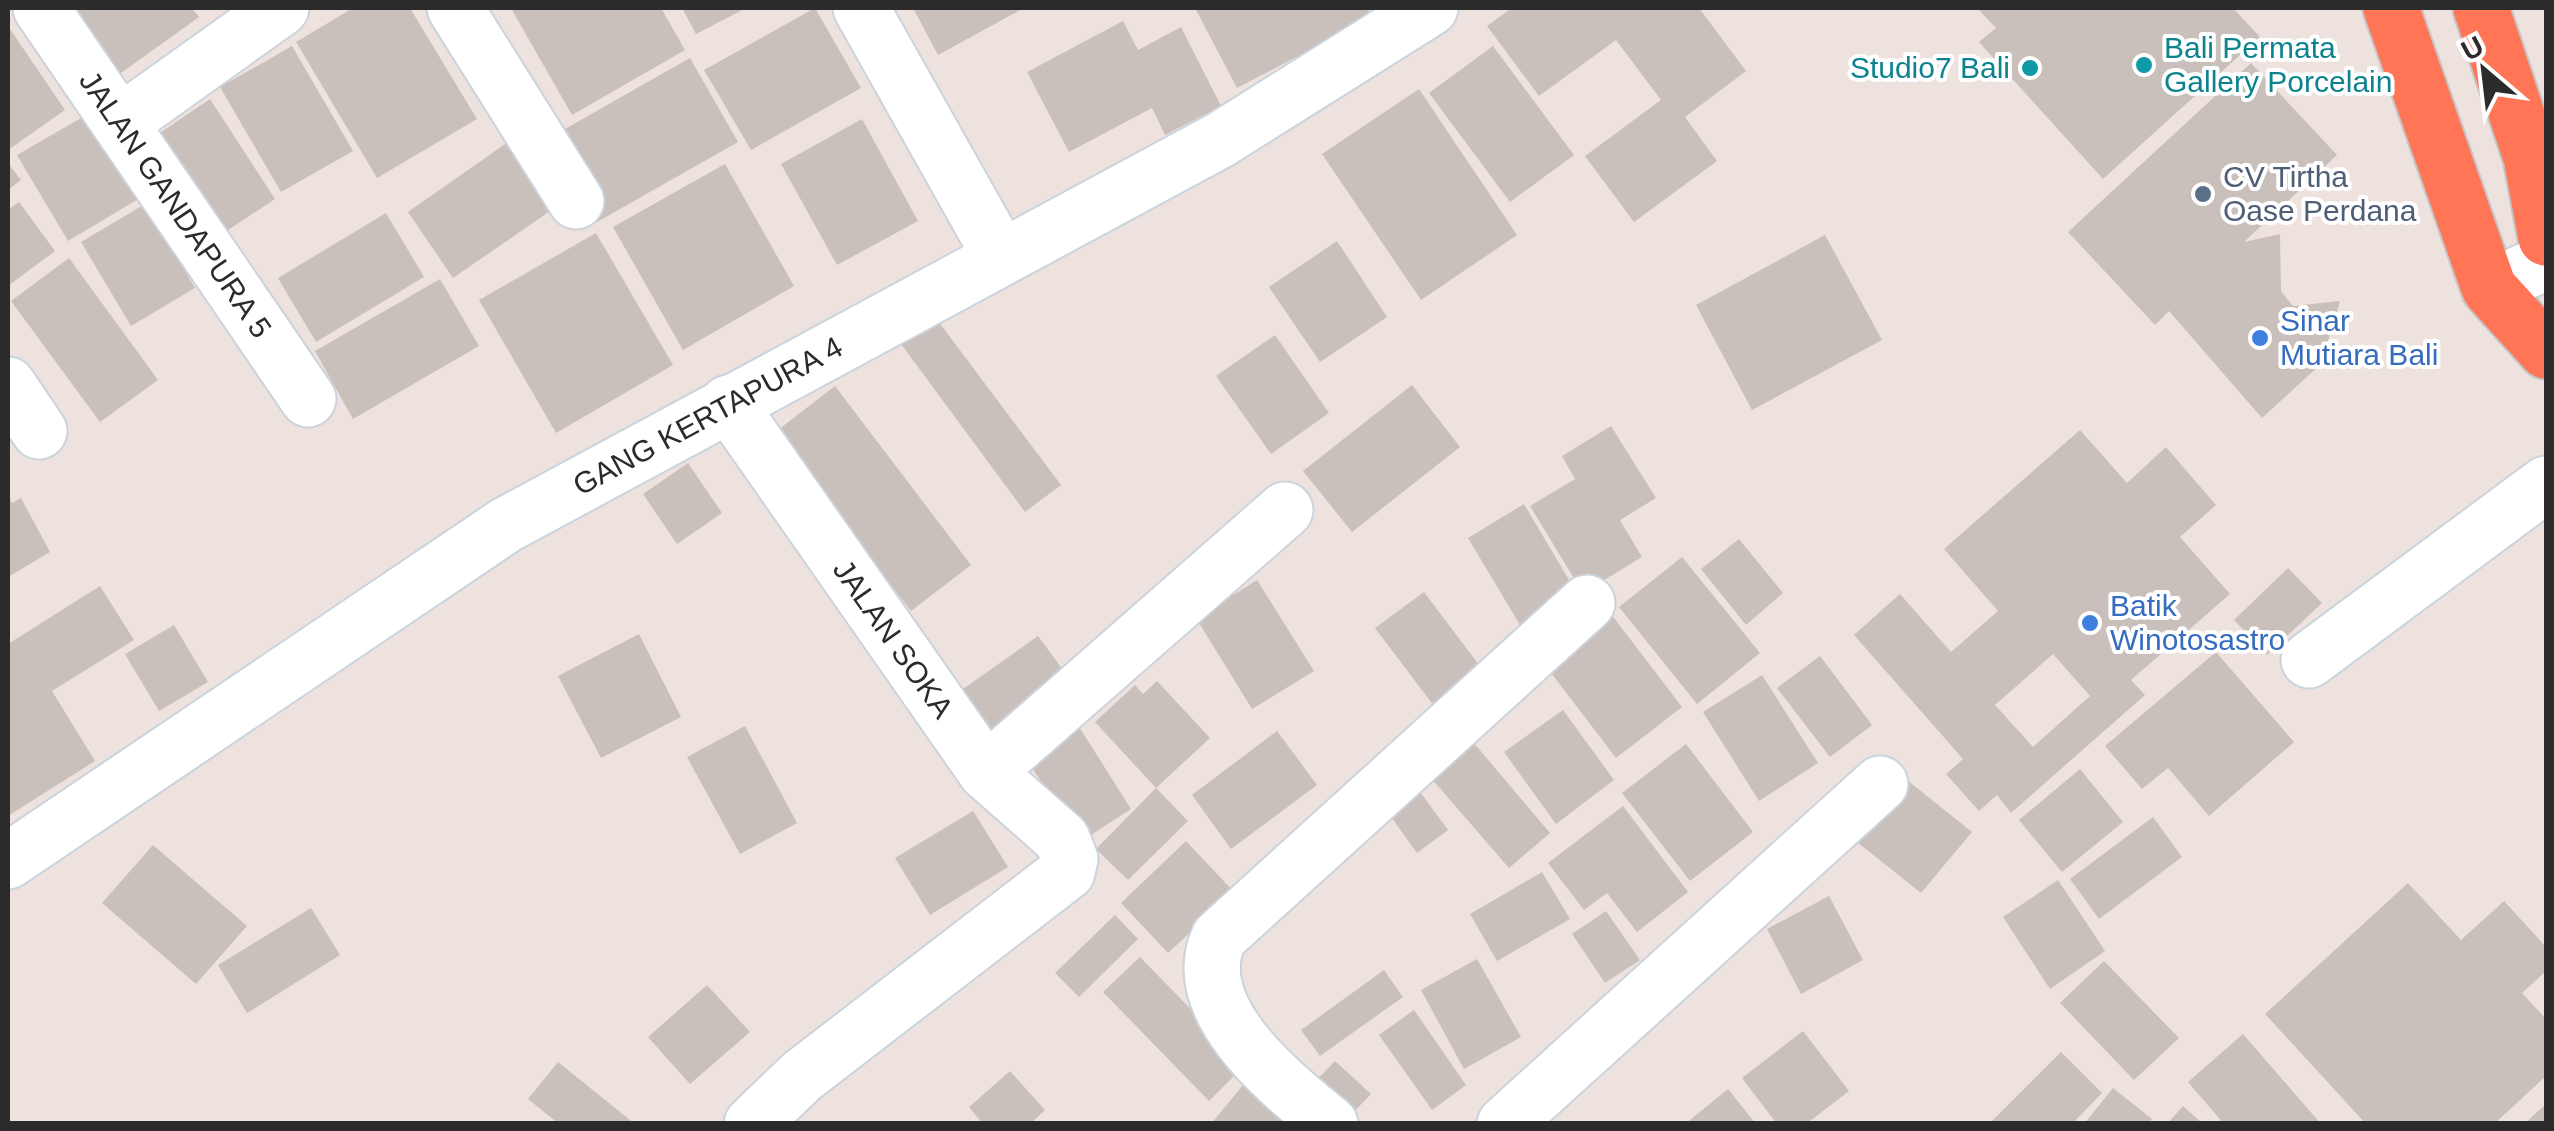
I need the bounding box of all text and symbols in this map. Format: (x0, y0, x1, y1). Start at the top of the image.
north arrow (2434, 20, 2534, 120)
text: U (2456, 30, 2489, 67)
place label: Bali Permata Gallery Porcelain (2164, 31, 2392, 98)
place label: Studio7 Bali (1850, 51, 2010, 84)
marker: Bali Permata Gallery Porcelain (2133, 54, 2155, 76)
marker: Studio7 Bali (2019, 57, 2041, 79)
street label: JALAN GANDAPURA 5 (73, 65, 278, 344)
place label: CV Tirtha Oase Perdana (2223, 160, 2417, 227)
marker: CV Tirtha Oase Perdana (2192, 183, 2214, 205)
place label: Sinar Mutiara Bali (2280, 304, 2438, 371)
marker: Sinar Mutiara Bali (2249, 327, 2271, 349)
street label: GANG KERTAPURA 4 (567, 330, 848, 502)
street label: JALAN SOKA (827, 553, 960, 724)
place label: Batik Winotosastro (2110, 589, 2285, 656)
marker: Batik Winotosastro (2079, 612, 2101, 634)

